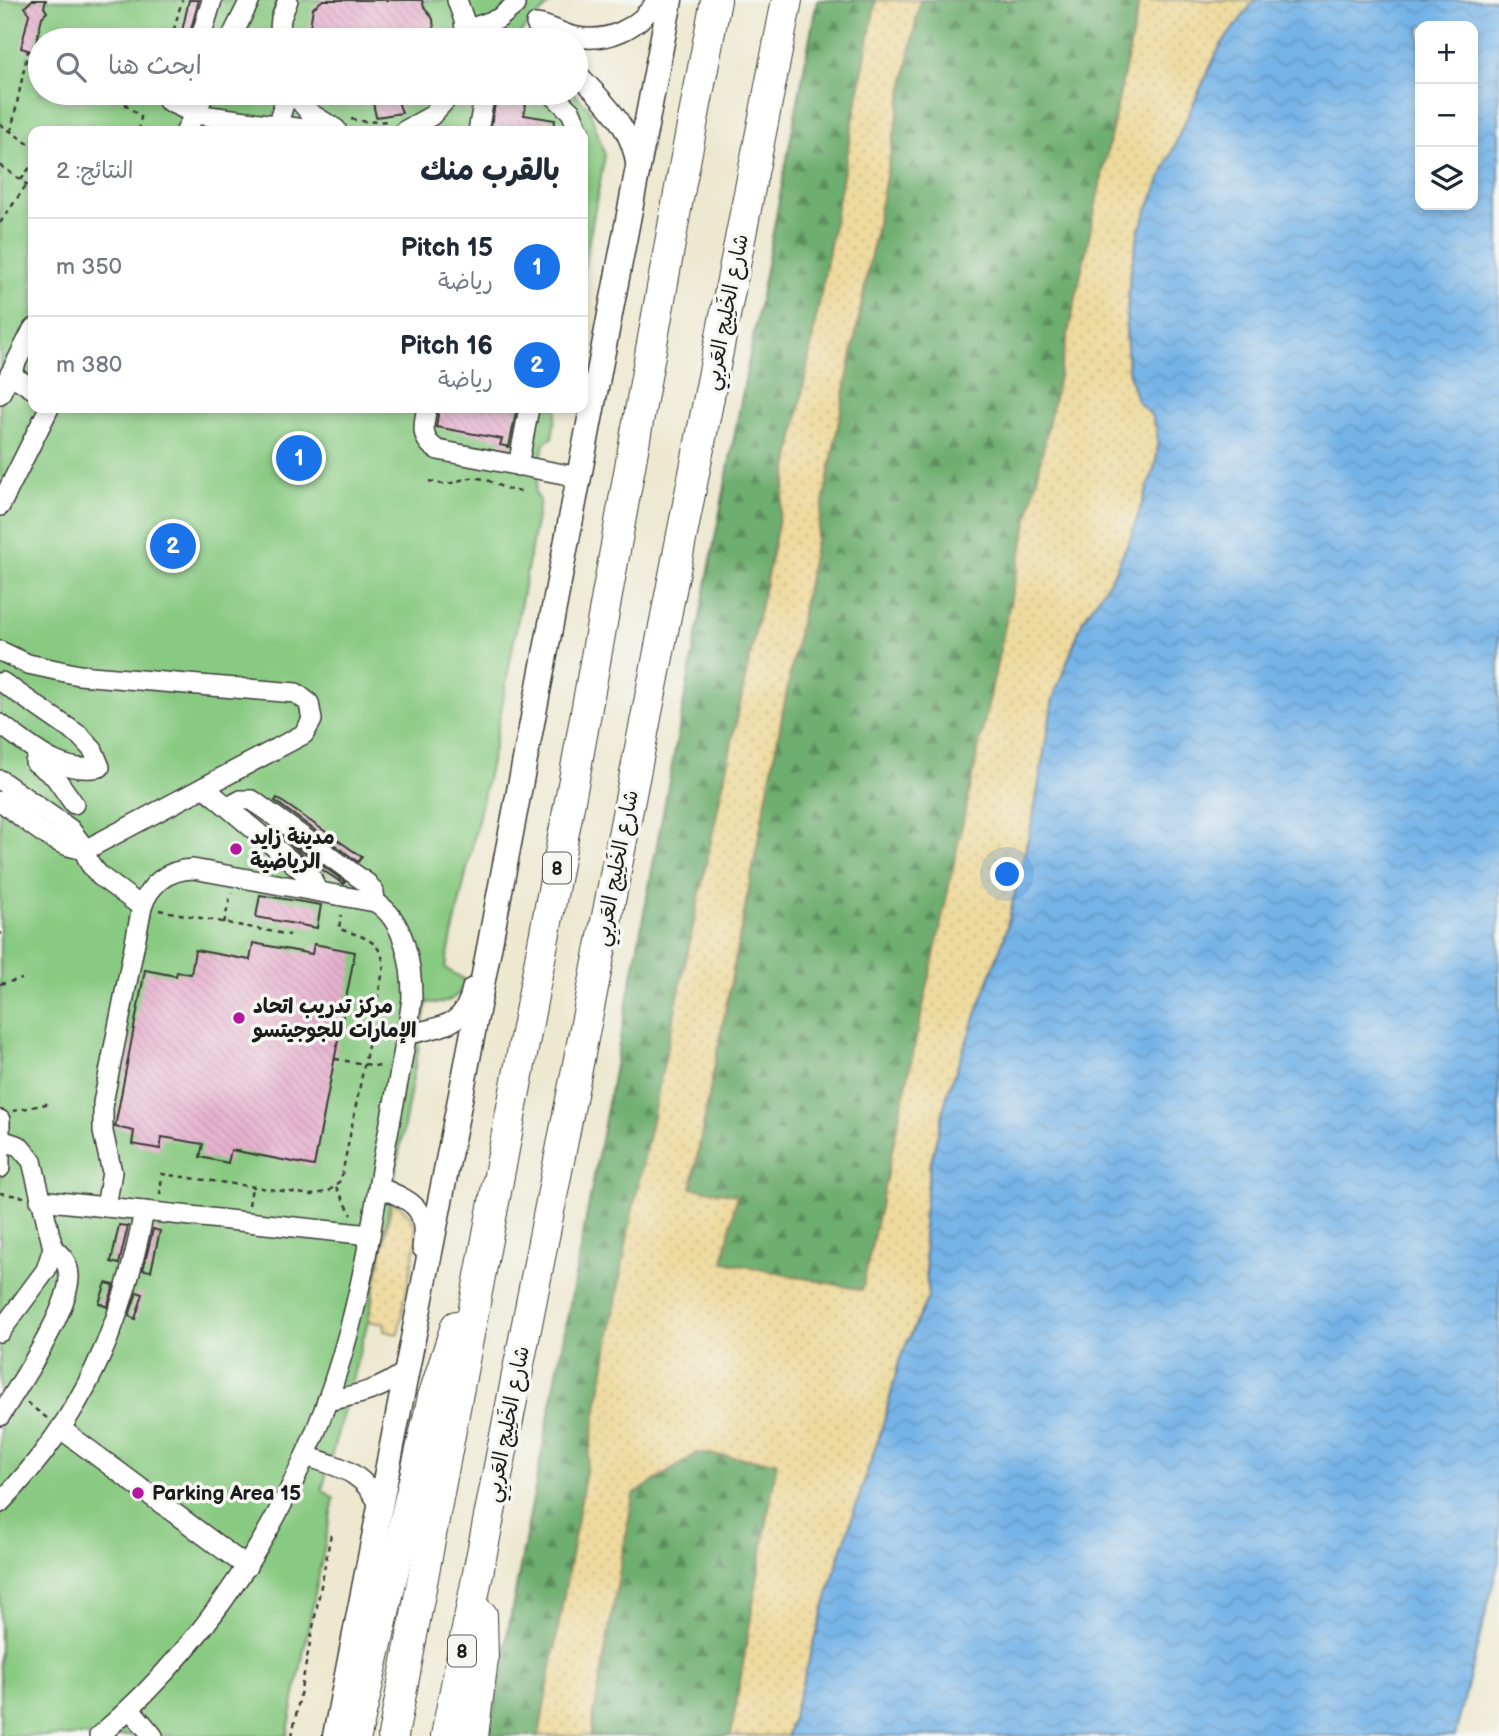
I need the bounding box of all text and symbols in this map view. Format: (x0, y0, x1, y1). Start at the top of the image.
map controls (1415, 21, 1478, 210)
button: + (1415, 21, 1478, 84)
search box (28, 28, 588, 105)
icon: search (52, 48, 90, 86)
text: ابحث هنا (108, 51, 202, 82)
button: − (1415, 84, 1478, 147)
button: layers (1415, 147, 1478, 210)
text: بالقرب منك (420, 153, 560, 189)
text: النتائج: 2 (56, 157, 134, 185)
street label: شارع الخَلِيج العَربِي (698, 232, 760, 393)
text: Pitch 15 (401, 233, 493, 264)
text: 350 m (56, 253, 122, 281)
text: 1 (532, 253, 542, 281)
text: رياضة (438, 268, 493, 296)
text: Pitch 16 (400, 331, 493, 362)
text: 380 m (56, 351, 122, 379)
text: 2 (530, 351, 544, 379)
text: رياضة (438, 366, 493, 394)
pin: 1 (276, 432, 322, 484)
pin: 2 (150, 520, 196, 572)
street label: شارع الخَلِيج العَربِي (588, 788, 650, 949)
place label: مدينة زايد الرياضية (250, 825, 335, 874)
marker: مدينة زايد الرياضية (228, 841, 244, 857)
road number: 8 (543, 852, 571, 884)
your location (990, 857, 1024, 891)
place label: مركز تدريب اتحاد الإمارات للجوجيتسو (251, 994, 416, 1044)
marker: مركز تدريب اتحاد الإمارات للجوجيتسو (231, 1010, 247, 1026)
street label: شارع الخَلِيج العَربِي (479, 1344, 541, 1505)
place label: Parking Area 15 (152, 1481, 301, 1506)
marker: Parking Area 15 (130, 1485, 146, 1501)
road number: 8 (448, 1636, 476, 1666)

